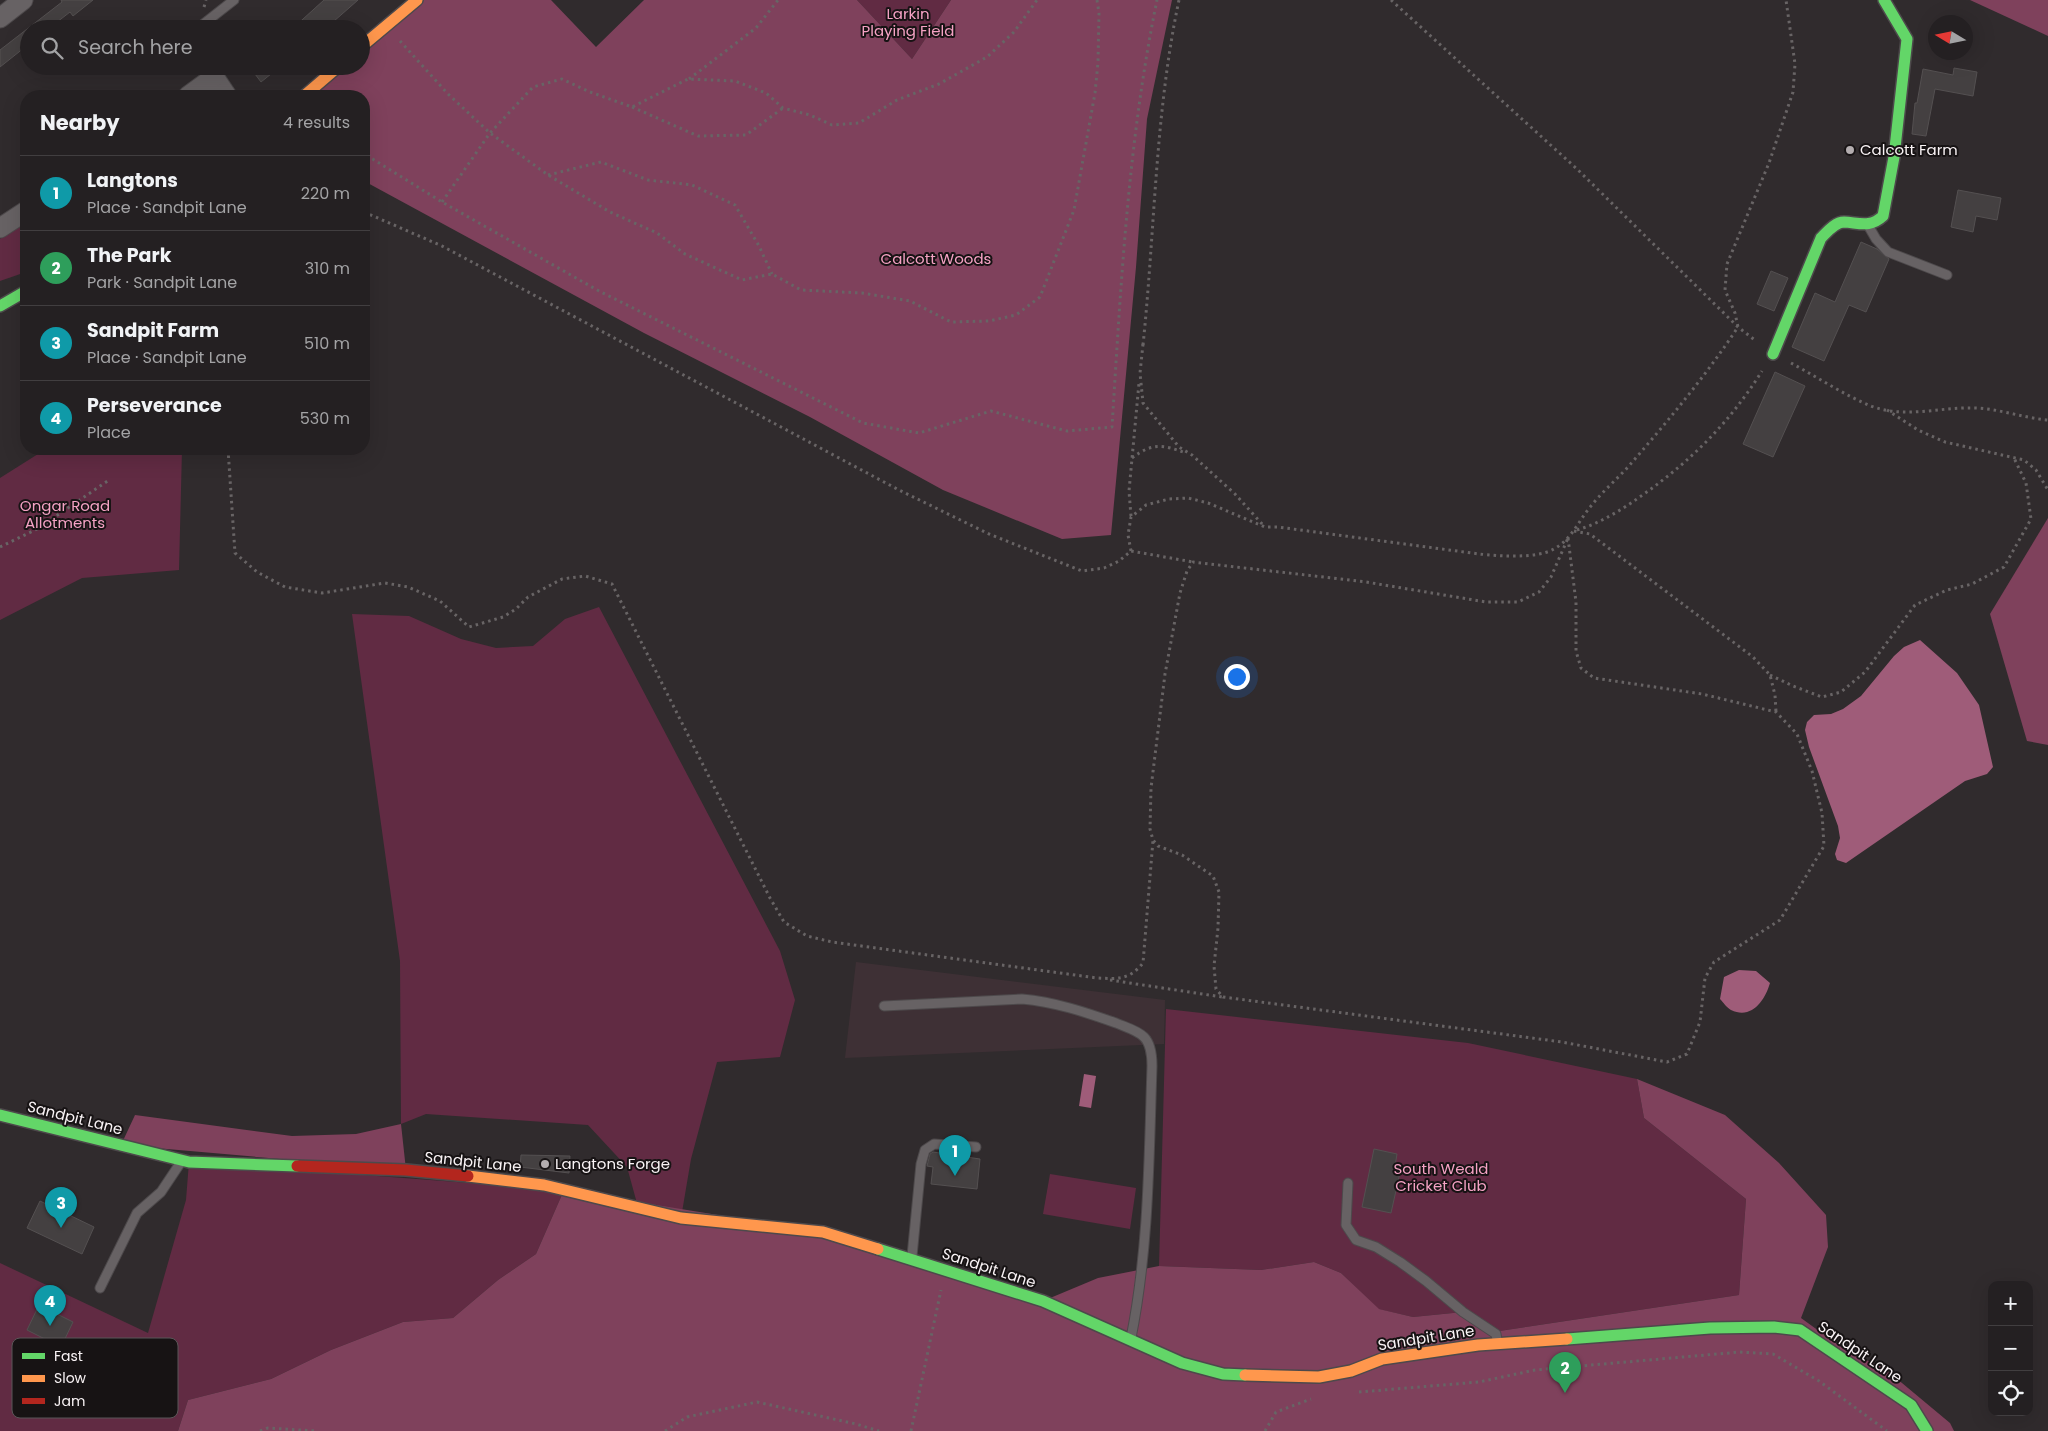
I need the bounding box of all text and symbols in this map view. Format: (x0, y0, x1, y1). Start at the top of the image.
park label: Larkin Playing Field (862, 3, 954, 41)
north arrow (1928, 15, 1973, 60)
search box (20, 20, 370, 75)
icon: search (38, 34, 66, 62)
text: Search here (78, 34, 192, 61)
text: Nearby (40, 108, 120, 137)
text: 4 results (283, 111, 350, 134)
place label: Calcott Farm (1860, 139, 1958, 160)
marker: Calcott Farm (1844, 144, 1856, 156)
text: Langtons (87, 167, 178, 194)
text: 1 (53, 182, 59, 205)
text: 220 m (301, 182, 350, 205)
text: Place · Sandpit Lane (87, 196, 247, 219)
text: The Park (87, 242, 171, 269)
park label: Calcott Woods (881, 248, 992, 269)
text: 2 (51, 257, 61, 280)
text: 310 m (305, 257, 350, 280)
text: Park · Sandpit Lane (87, 271, 237, 294)
text: Sandpit Farm (87, 317, 219, 344)
text: 3 (51, 332, 61, 355)
text: 510 m (304, 332, 350, 355)
text: Place · Sandpit Lane (87, 346, 247, 369)
text: Perseverance (87, 392, 222, 419)
text: 4 (51, 407, 61, 430)
text: 530 m (300, 407, 350, 430)
text: Place (87, 421, 131, 444)
park label: Ongar Road Allotments (20, 495, 110, 533)
your location (1224, 664, 1250, 690)
street label: Sandpit Lane (25, 1096, 125, 1139)
pin: 1 (939, 1135, 971, 1176)
street label: Sandpit Lane (423, 1146, 523, 1177)
place label: Langtons Forge (555, 1153, 670, 1174)
marker: Langtons Forge (539, 1158, 551, 1170)
park label: South Weald Cricket Club (1394, 1158, 1488, 1196)
pin: 3 (45, 1187, 77, 1228)
street label: Sandpit Lane (940, 1242, 1039, 1293)
map controls (1988, 1281, 2033, 1416)
button: + (1988, 1281, 2033, 1326)
pin: 4 (34, 1285, 66, 1326)
street label: Sandpit Lane (1814, 1316, 1907, 1388)
street label: Sandpit Lane (1376, 1320, 1476, 1356)
button: − (1988, 1326, 2033, 1371)
legend (12, 1338, 178, 1418)
text: Fast (54, 1346, 83, 1366)
pin: 2 (1549, 1352, 1581, 1393)
text: Slow (54, 1368, 87, 1388)
button: locate (1988, 1371, 2033, 1416)
text: Jam (54, 1391, 85, 1411)

